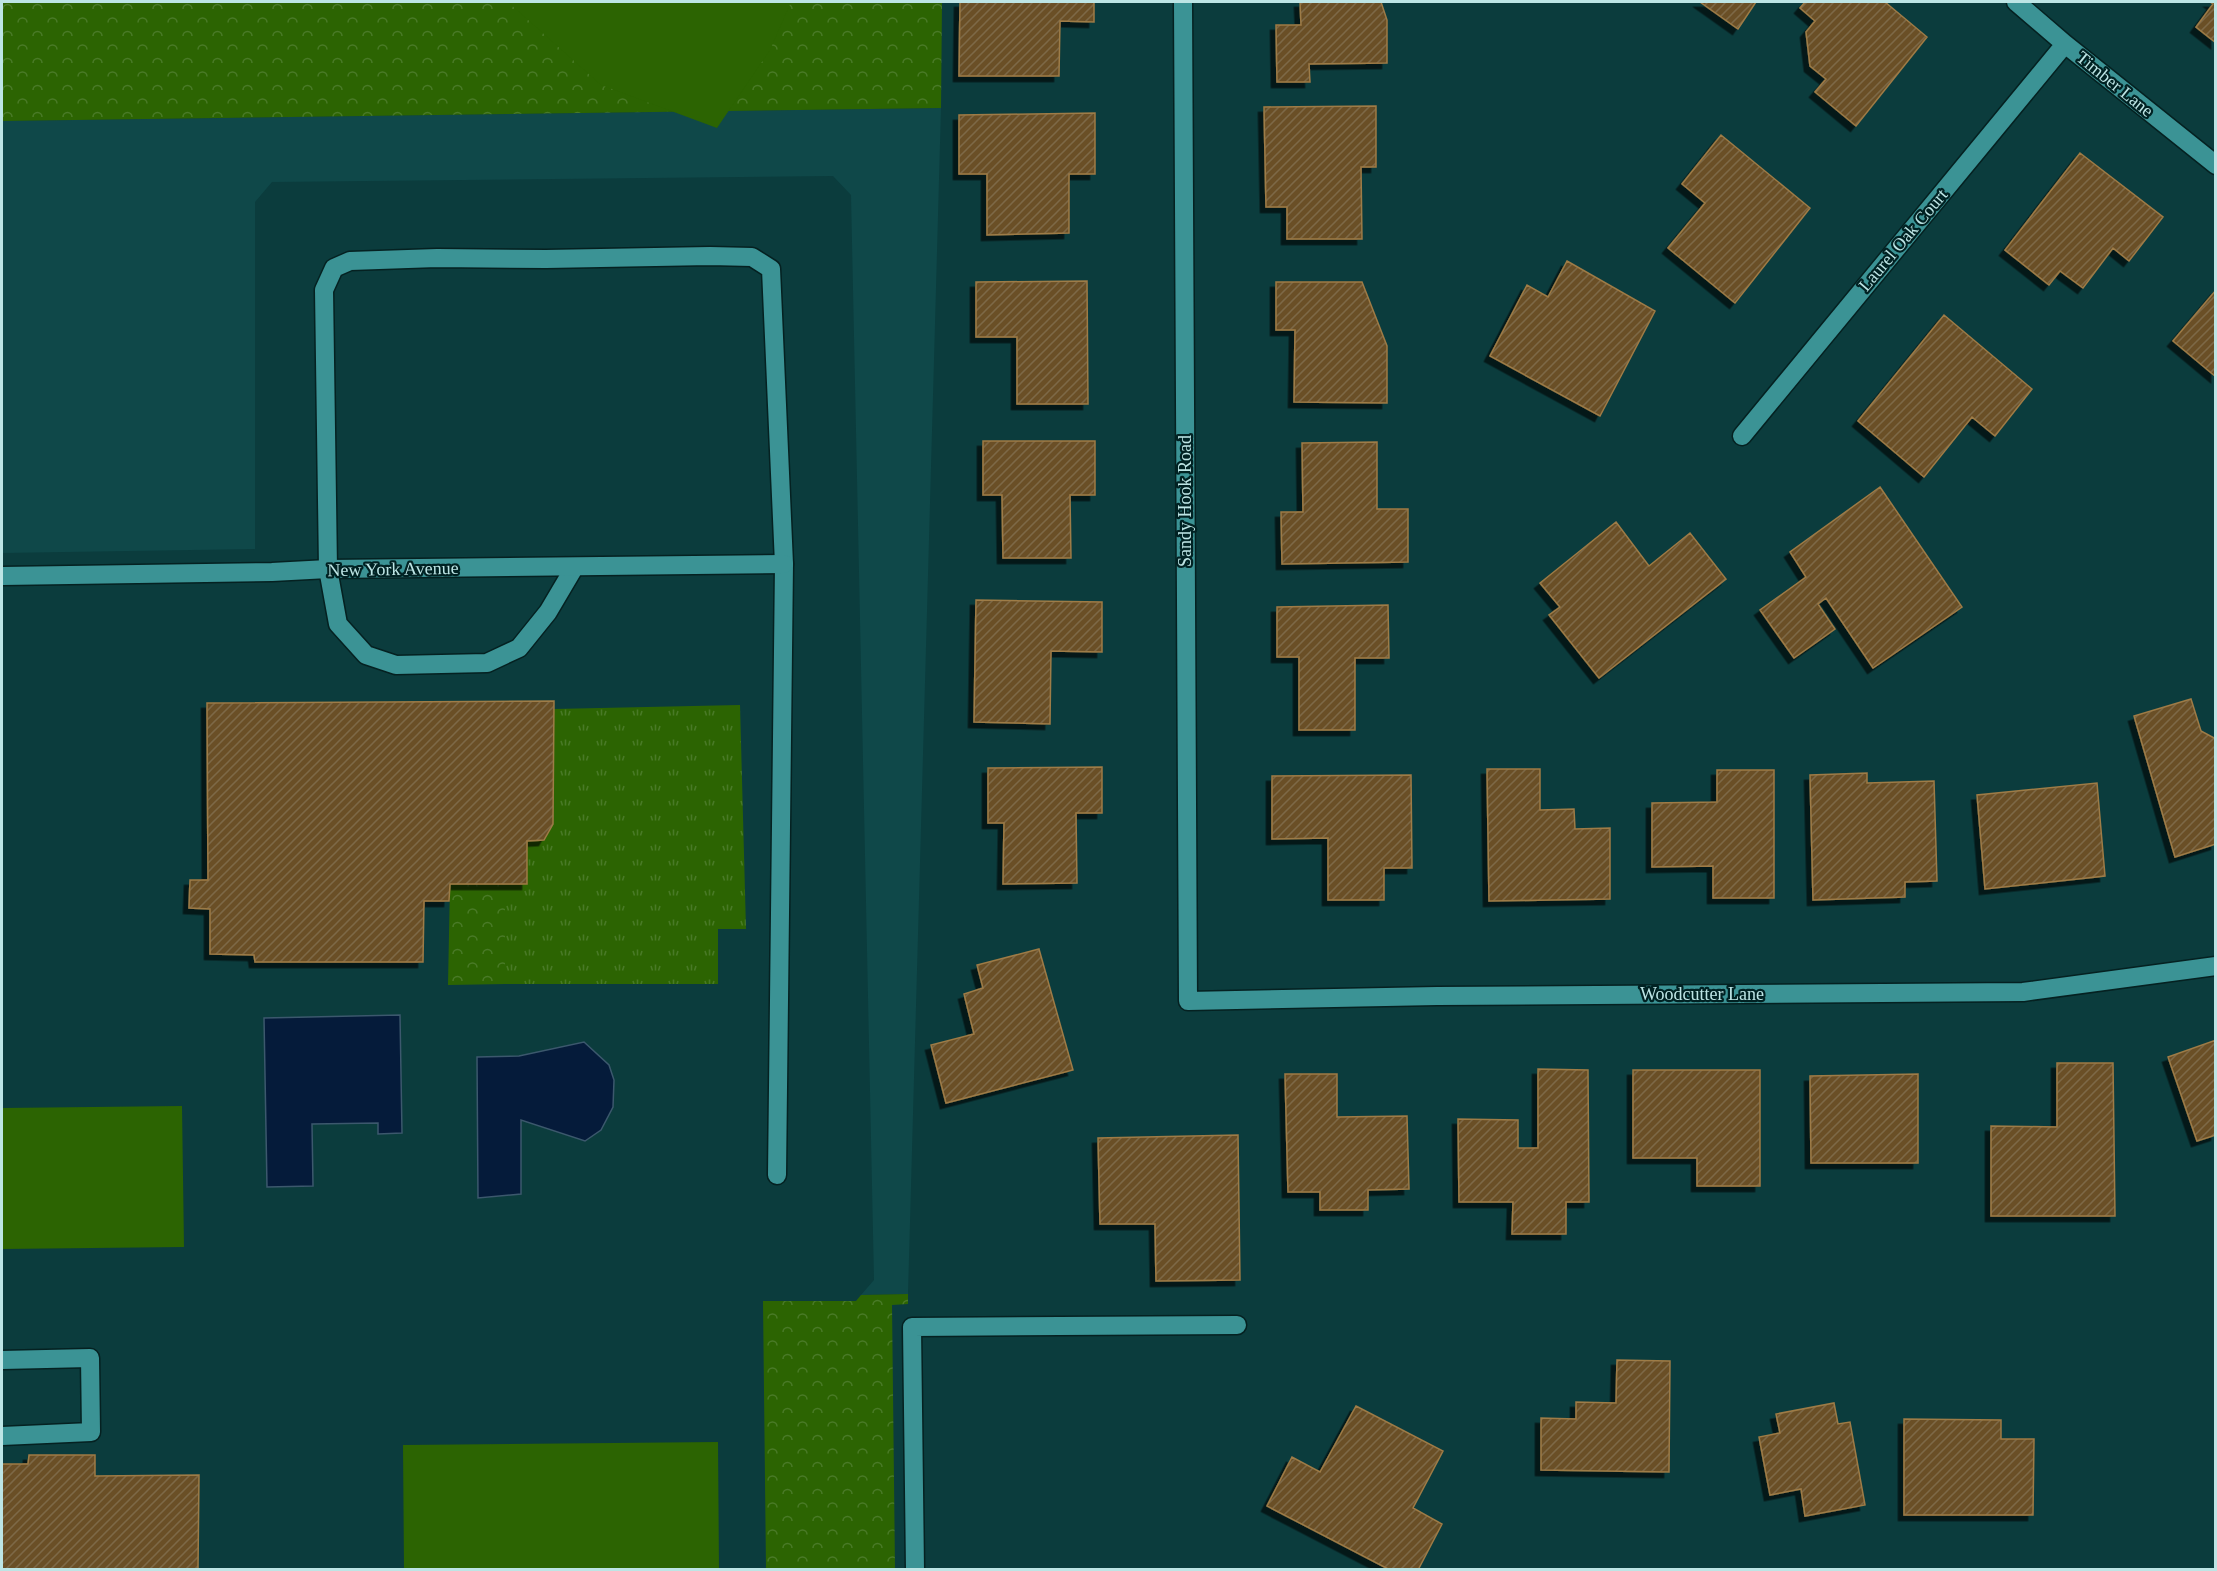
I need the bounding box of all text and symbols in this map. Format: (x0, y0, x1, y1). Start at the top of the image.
street label: Timber Lane (2073, 47, 2157, 121)
street label: Laurel Oak Court (1855, 185, 1951, 295)
street label: Sandy Hook Road (1175, 435, 1195, 567)
street label: New York Avenue (327, 558, 459, 580)
street label: Woodcutter Lane (1640, 984, 1764, 1004)

